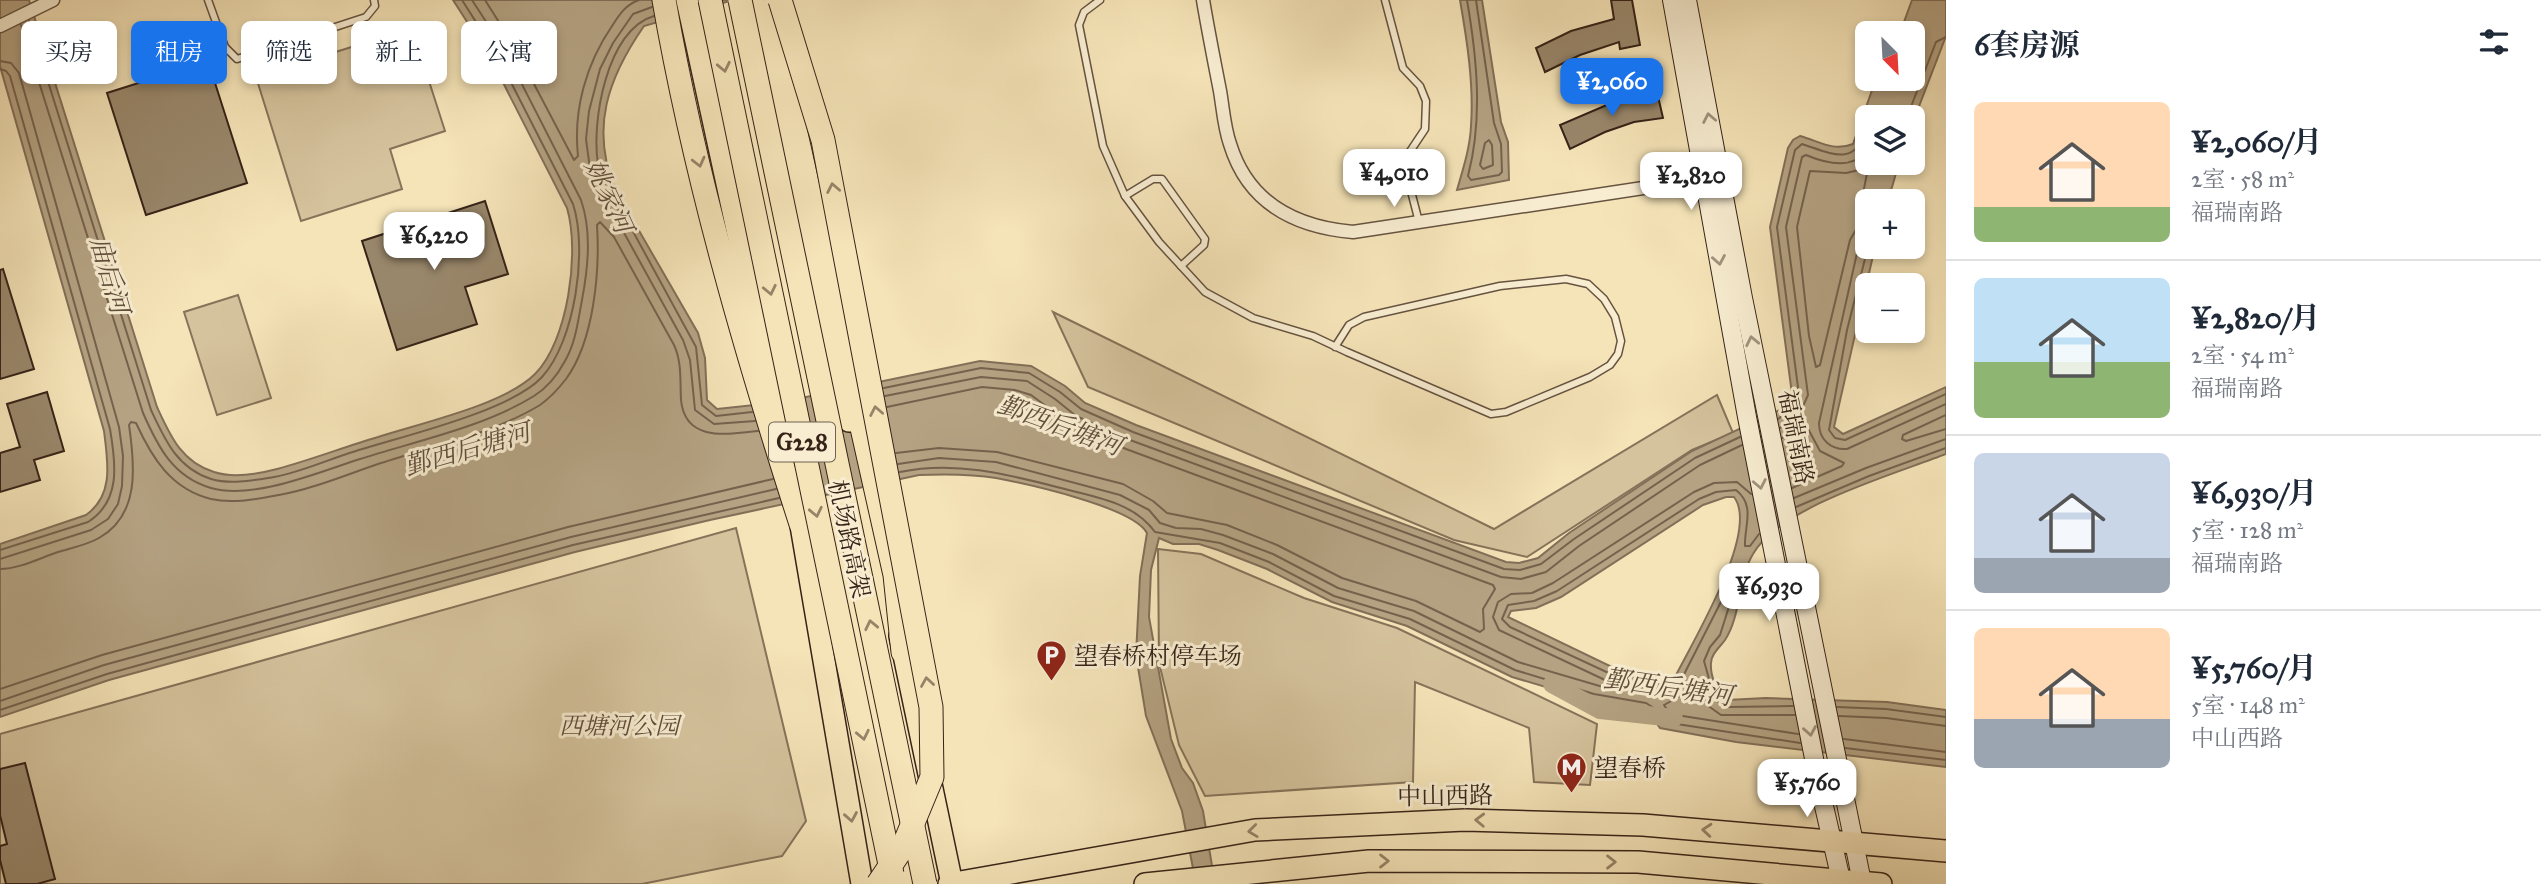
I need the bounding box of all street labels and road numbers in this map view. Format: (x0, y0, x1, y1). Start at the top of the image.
street label: 福瑞南路 (1772, 387, 1820, 487)
road number: G228 (769, 422, 835, 462)
street label: 机场路高架 (822, 477, 876, 601)
street label: 中山西路 (1397, 780, 1493, 812)

